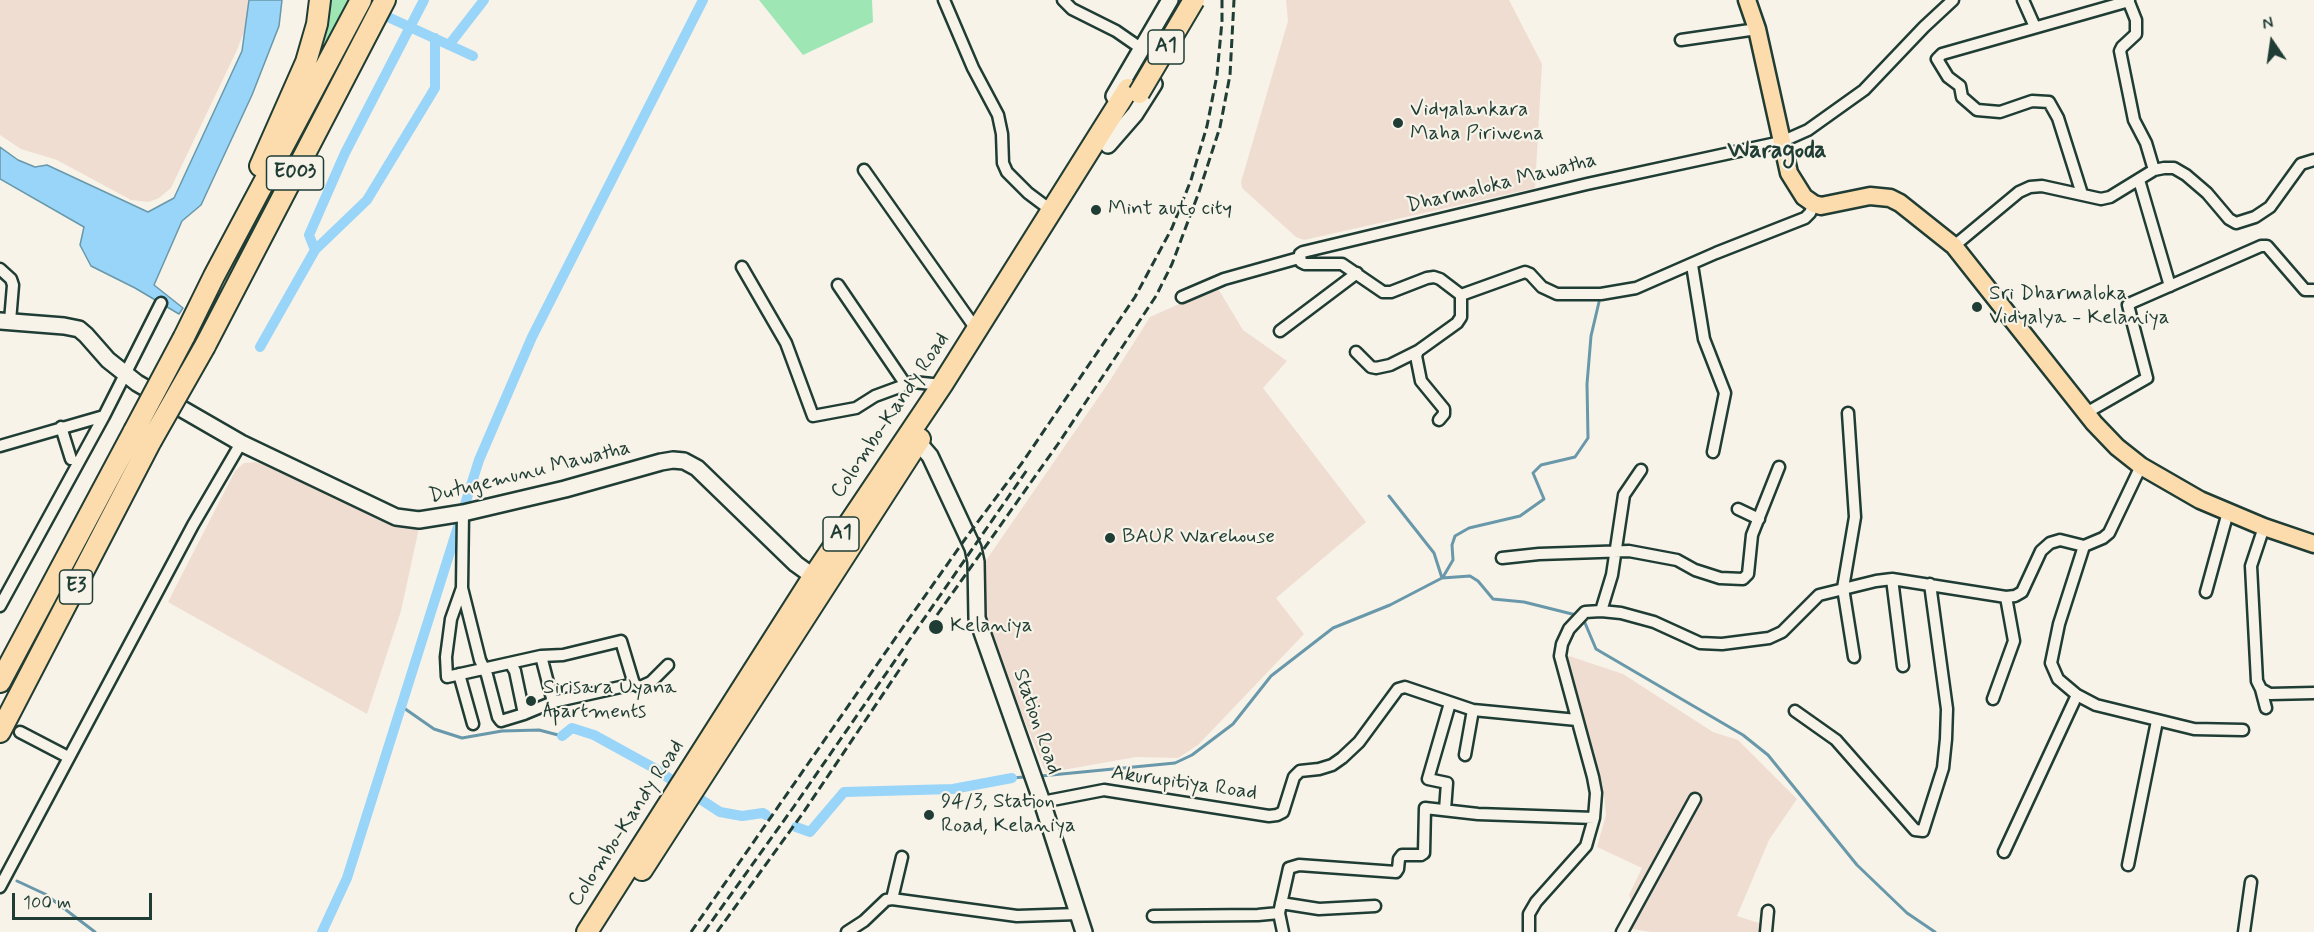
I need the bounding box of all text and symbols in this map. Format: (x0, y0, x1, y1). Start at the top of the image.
north arrow (2242, 12, 2302, 72)
text: N (2260, 13, 2275, 35)
road number: A1 (1148, 30, 1184, 64)
place label: Vidyalankara Maha Piriwena (1410, 98, 1544, 148)
marker: Vidyalankara Maha Piriwena (1391, 116, 1405, 130)
district label: Waragoda (1727, 138, 1827, 166)
street label: Dharmaloka Mawatha (1404, 148, 1600, 220)
road number: E003 (266, 156, 324, 190)
place label: Mint auto city (1108, 197, 1232, 223)
marker: Mint auto city (1089, 203, 1103, 217)
place label: Sri Dharmaloka Vidyalya - Kelaniya (1989, 282, 2170, 332)
marker: Sri Dharmaloka Vidyalya - Kelaniya (1970, 300, 1984, 314)
street label: Colombo-Kandy Road (826, 328, 956, 504)
street label: Dutugemunu Mawatha (427, 436, 633, 510)
road number: A1 (823, 517, 859, 551)
place label: BAUR Warehouse (1122, 525, 1275, 551)
marker: BAUR Warehouse (1103, 531, 1117, 545)
road number: E3 (60, 570, 92, 604)
place label: Kelaniya (950, 614, 1032, 640)
marker: Kelaniya (927, 618, 945, 636)
street label: Station Road (1006, 666, 1066, 778)
place label: Sirisara Uyana Apartments (543, 676, 677, 726)
marker: Sirisara Uyana Apartments (524, 694, 538, 708)
street label: Colombo-Kandy Road (564, 736, 690, 912)
street label: Akurupitiya Road (1109, 761, 1259, 807)
place label: 94/3, Station Road, Kelaniya (941, 790, 1076, 840)
marker: 94/3, Station Road, Kelaniya (922, 808, 936, 822)
scale bar (15, 881, 154, 919)
text: 100 m (23, 891, 71, 915)

